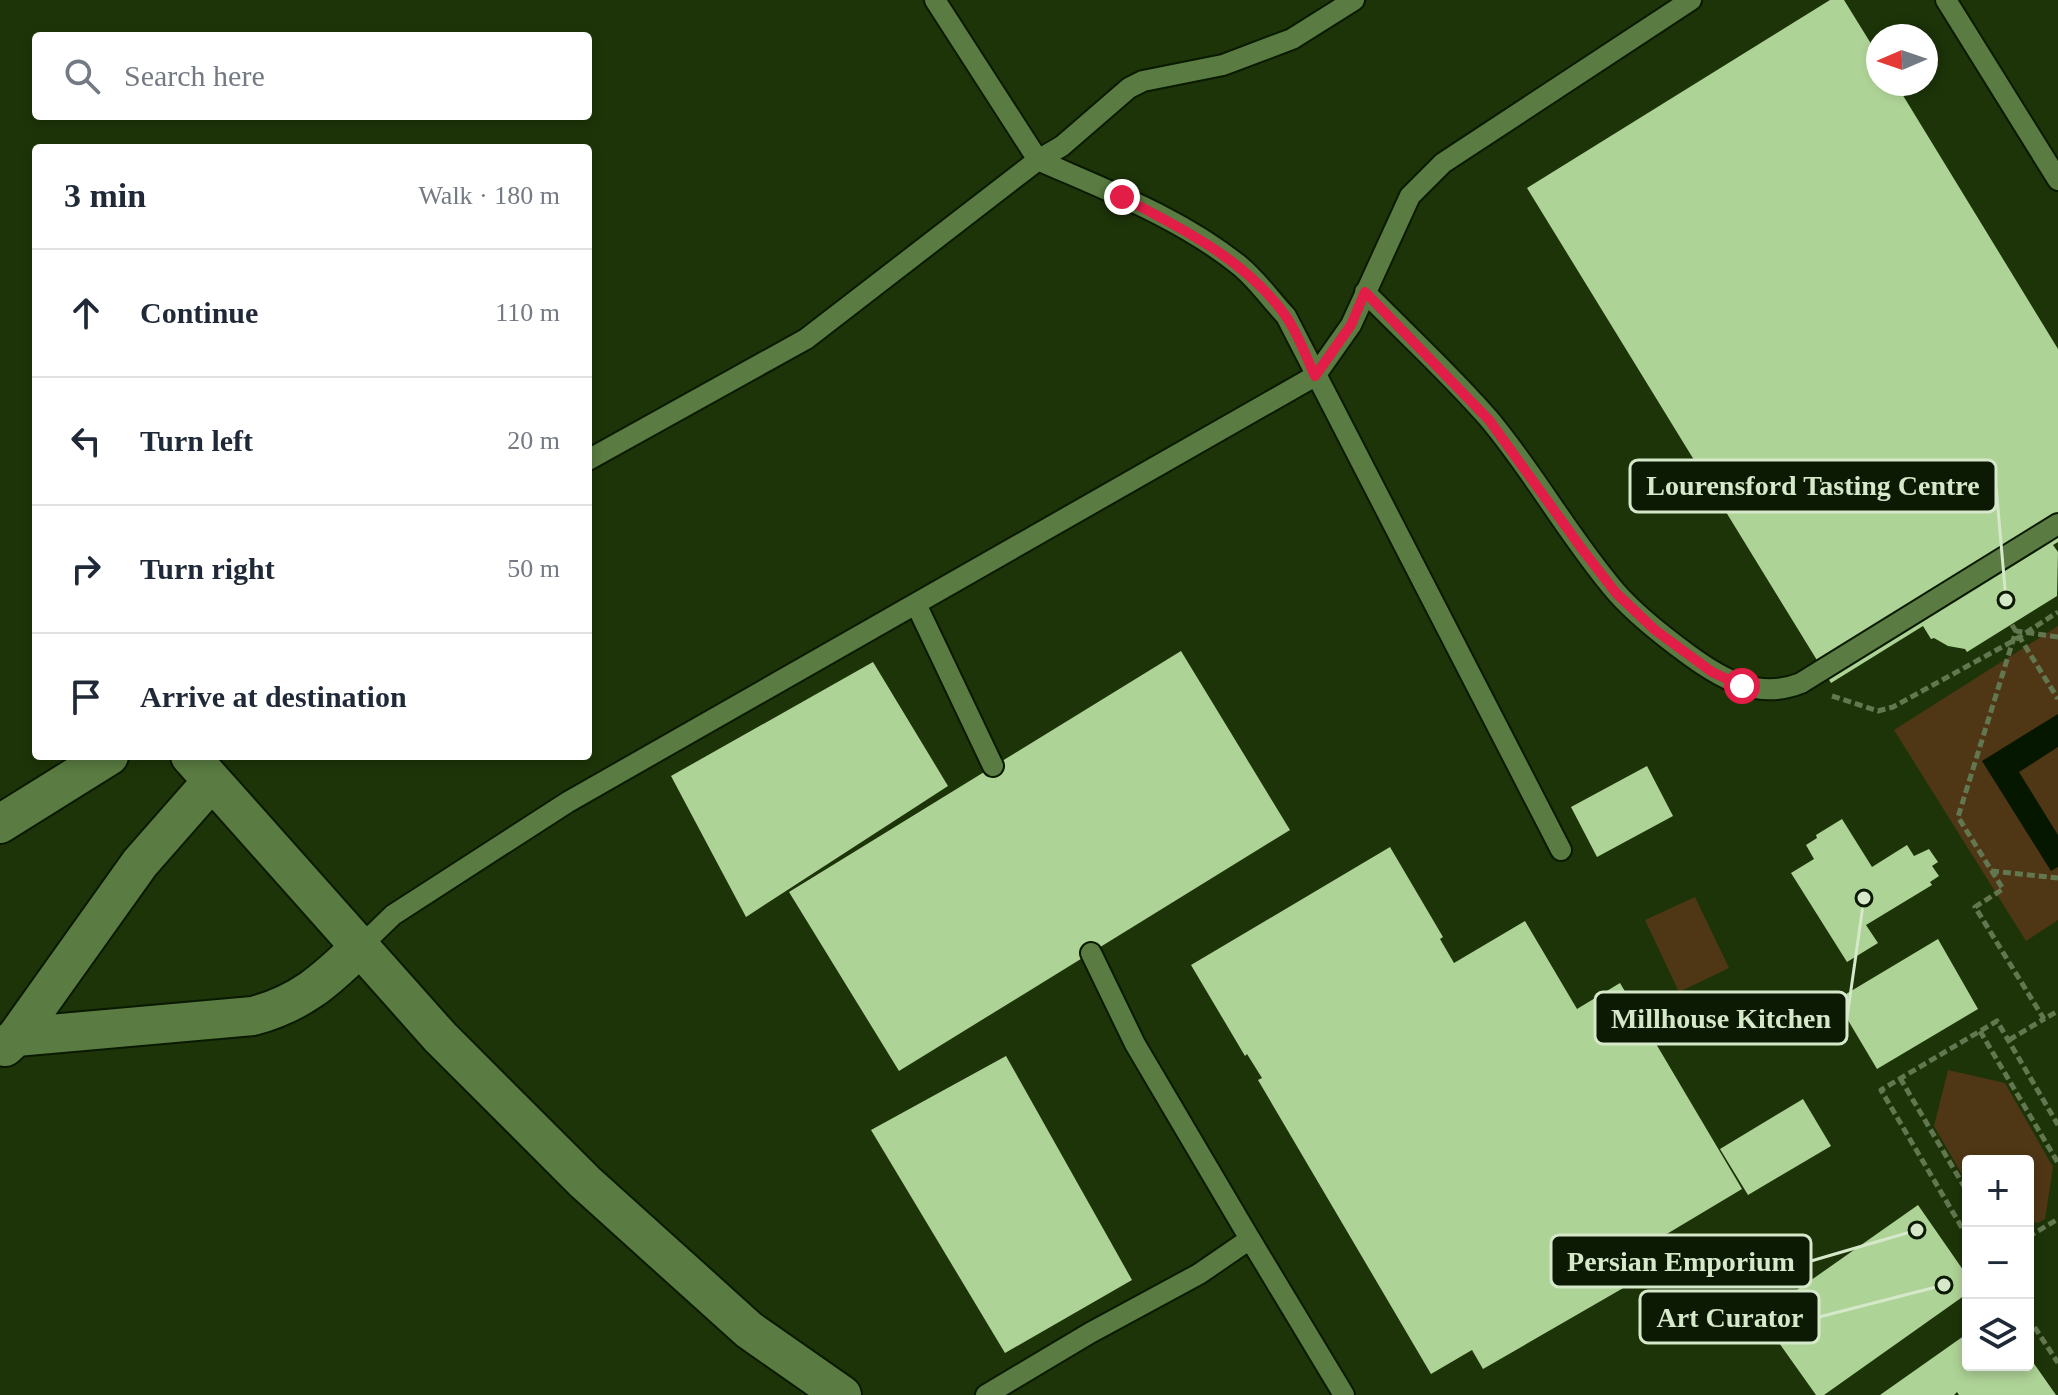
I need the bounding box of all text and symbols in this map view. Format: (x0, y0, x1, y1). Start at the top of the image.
north arrow (1866, 24, 1938, 96)
search box (32, 32, 592, 120)
icon: search (60, 54, 104, 98)
text: Search here (124, 59, 265, 92)
text: 3 min (64, 177, 146, 214)
route end (1104, 179, 1140, 215)
text: Walk · 180 m (418, 181, 560, 210)
icon: ahead (64, 291, 108, 335)
text: Continue (140, 296, 258, 329)
text: 110 m (495, 298, 560, 327)
icon: left (64, 419, 108, 463)
text: Turn left (140, 424, 253, 457)
text: 20 m (507, 426, 560, 455)
callout: Lourensford Tasting Centre (1630, 460, 1996, 512)
text: Lourensford Tasting Centre (1646, 470, 1980, 501)
icon: right (64, 547, 108, 591)
text: Turn right (140, 552, 275, 585)
text: 50 m (507, 554, 560, 583)
route start (1724, 668, 1760, 704)
icon: arrive (64, 675, 108, 719)
text: Arrive at destination (140, 680, 407, 713)
callout: Millhouse Kitchen (1595, 992, 1847, 1044)
text: Millhouse Kitchen (1611, 1003, 1831, 1034)
map controls (1962, 1155, 2034, 1371)
button: + (1962, 1155, 2034, 1227)
button: − (1962, 1227, 2034, 1299)
callout: Persian Emporium (1551, 1235, 1811, 1287)
text: Persian Emporium (1567, 1246, 1795, 1277)
callout: Art Curator (1640, 1291, 1819, 1343)
button: layers (1962, 1299, 2034, 1371)
text: Art Curator (1657, 1302, 1803, 1333)

